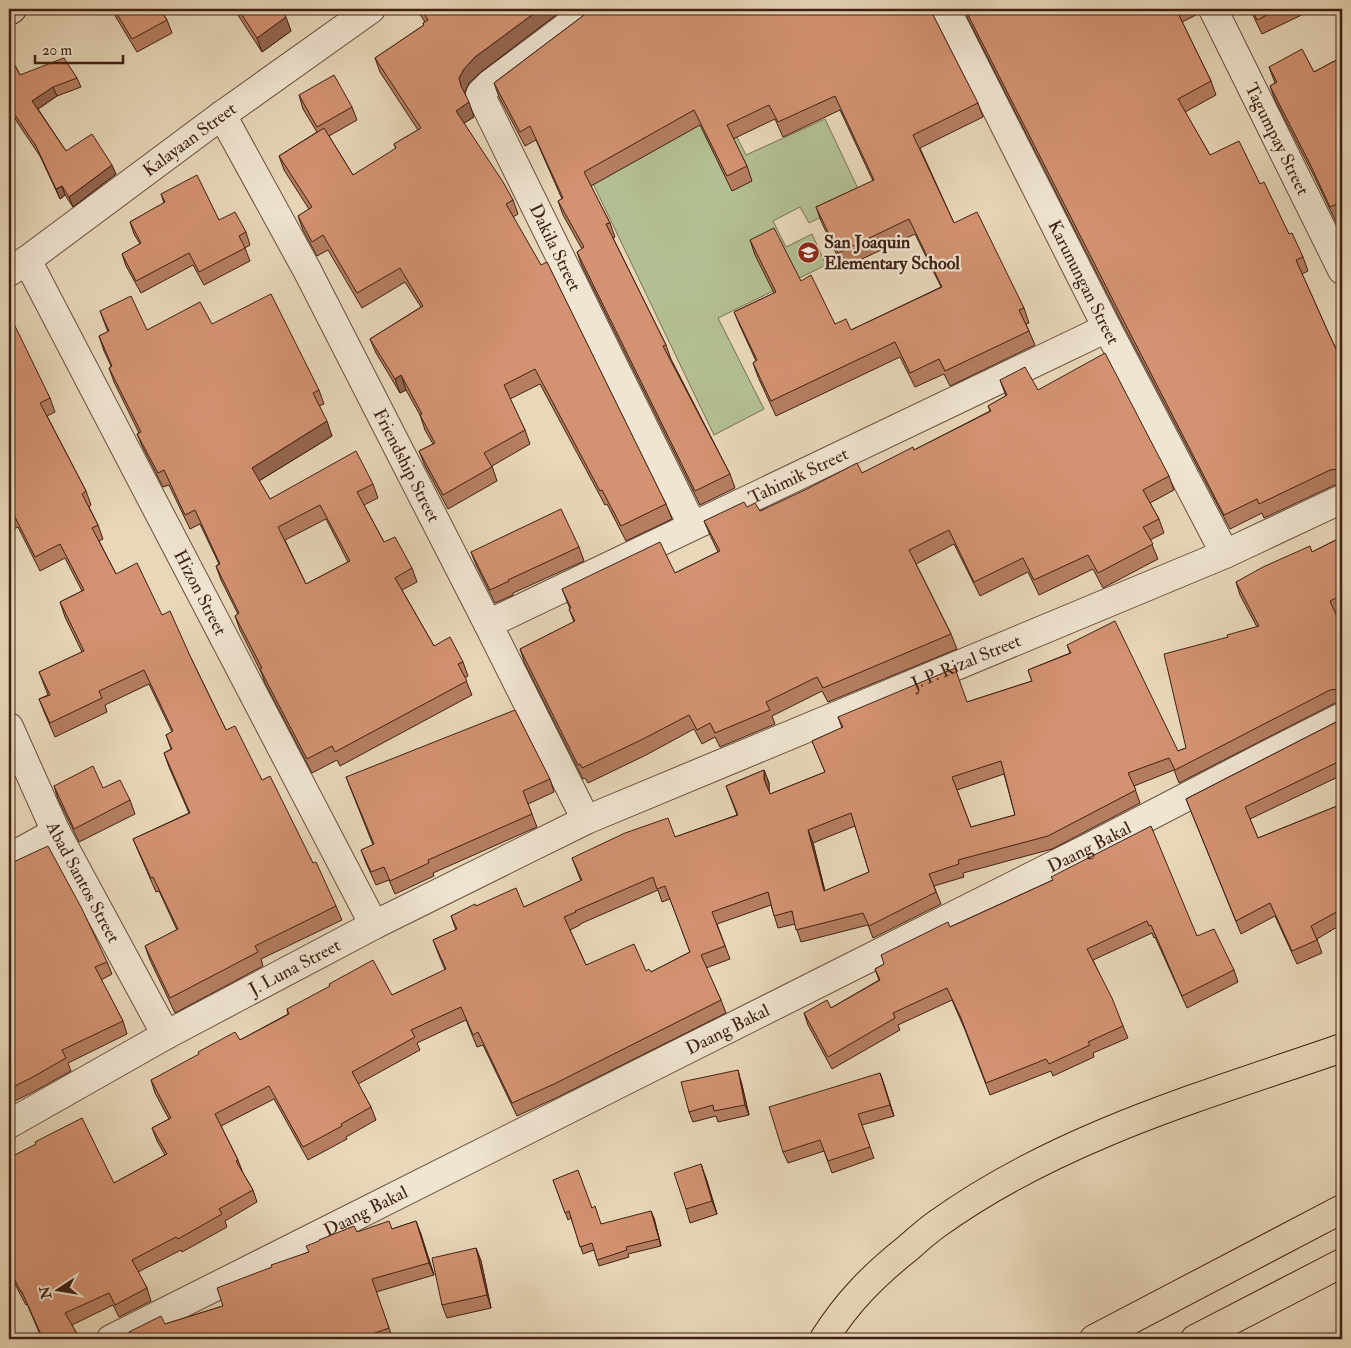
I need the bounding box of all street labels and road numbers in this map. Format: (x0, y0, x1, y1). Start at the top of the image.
street label: Tagumpay Street (1240, 79, 1315, 199)
street label: Kalayaan Street (138, 97, 241, 182)
street label: Dakila Street (524, 200, 587, 295)
street label: Karunungan Street (1043, 216, 1125, 348)
street label: Friendship Street (368, 405, 445, 526)
street label: Tahimik Street (745, 442, 852, 509)
street label: Hizon Street (169, 546, 232, 639)
street label: J. P. Rizal Street (907, 629, 1024, 695)
street label: Daang Bakal (1044, 816, 1135, 878)
street label: Abad Santos Street (41, 817, 125, 947)
street label: J. Luna Street (244, 933, 345, 1001)
street label: Daang Bakal (682, 998, 774, 1060)
street label: Daang Bakal (320, 1180, 412, 1242)

